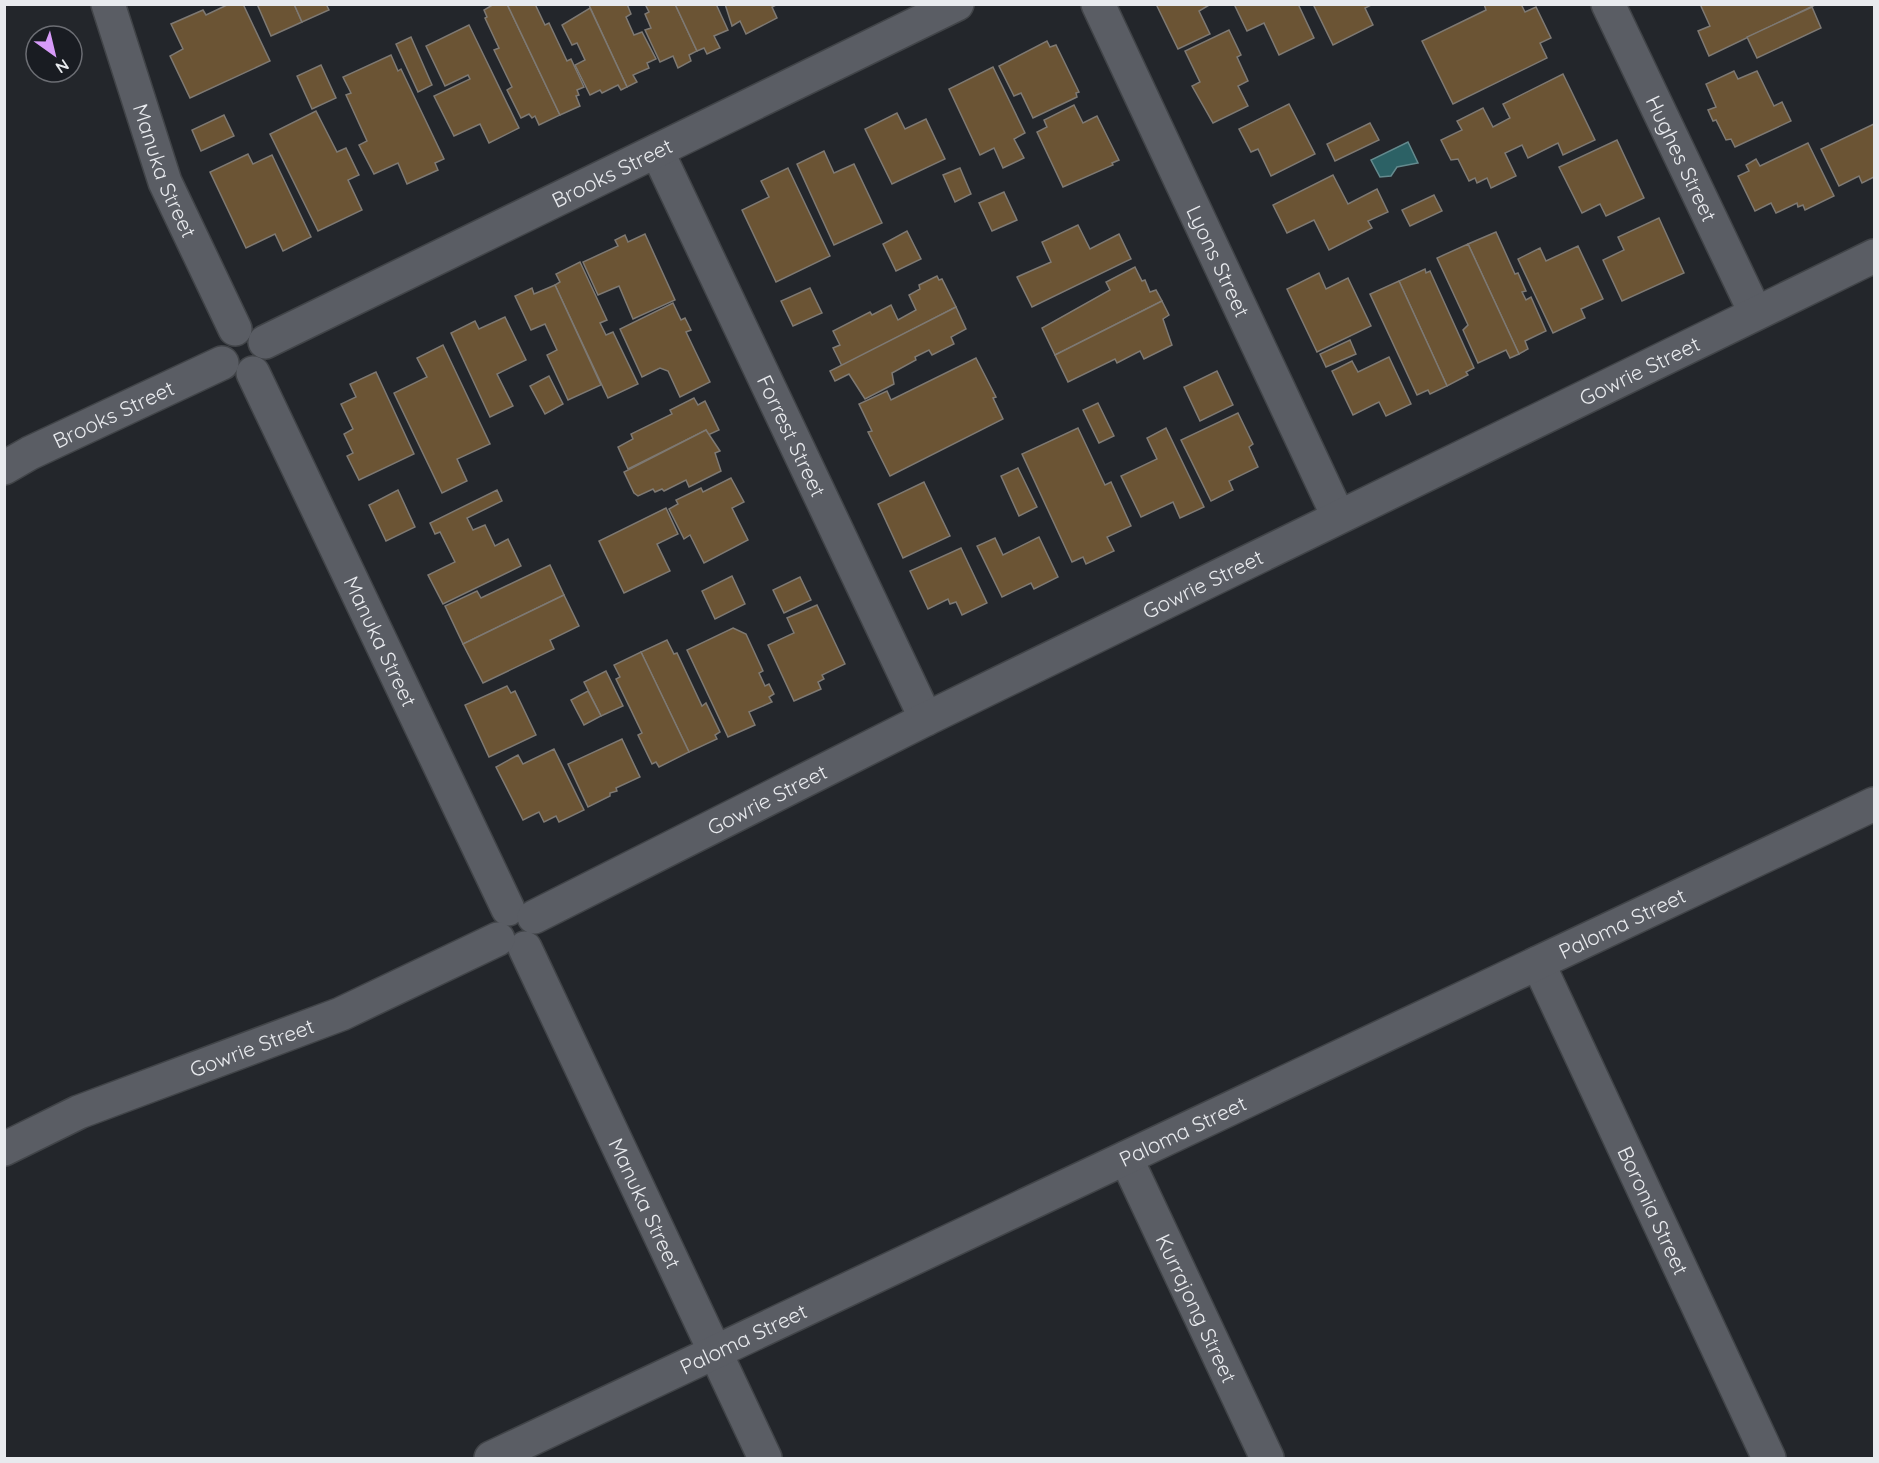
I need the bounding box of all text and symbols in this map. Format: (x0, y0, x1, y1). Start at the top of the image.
north arrow (24, 24, 84, 84)
text: N (52, 55, 73, 78)
street label: Hughes Street (1640, 91, 1723, 226)
street label: Manuka Street (128, 100, 202, 242)
street label: Brooks Street (547, 132, 676, 213)
street label: Lyons Street (1181, 201, 1256, 321)
street label: Gowrie Street (1575, 330, 1704, 411)
street label: Forrest Street (752, 370, 832, 501)
street label: Brooks Street (49, 374, 178, 453)
street label: Gowrie Street (1138, 544, 1267, 624)
street label: Manuka Street (339, 572, 423, 711)
street label: Gowrie Street (703, 758, 831, 840)
street label: Paloma Street (1554, 882, 1690, 964)
street label: Gowrie Street (186, 1012, 317, 1082)
street label: Paloma Street (1115, 1090, 1250, 1172)
street label: Manuka Street (603, 1134, 687, 1273)
street label: Boronia Street (1612, 1142, 1695, 1279)
street label: Kurrajong Street (1151, 1230, 1243, 1387)
street label: Paloma Street (675, 1298, 811, 1380)

